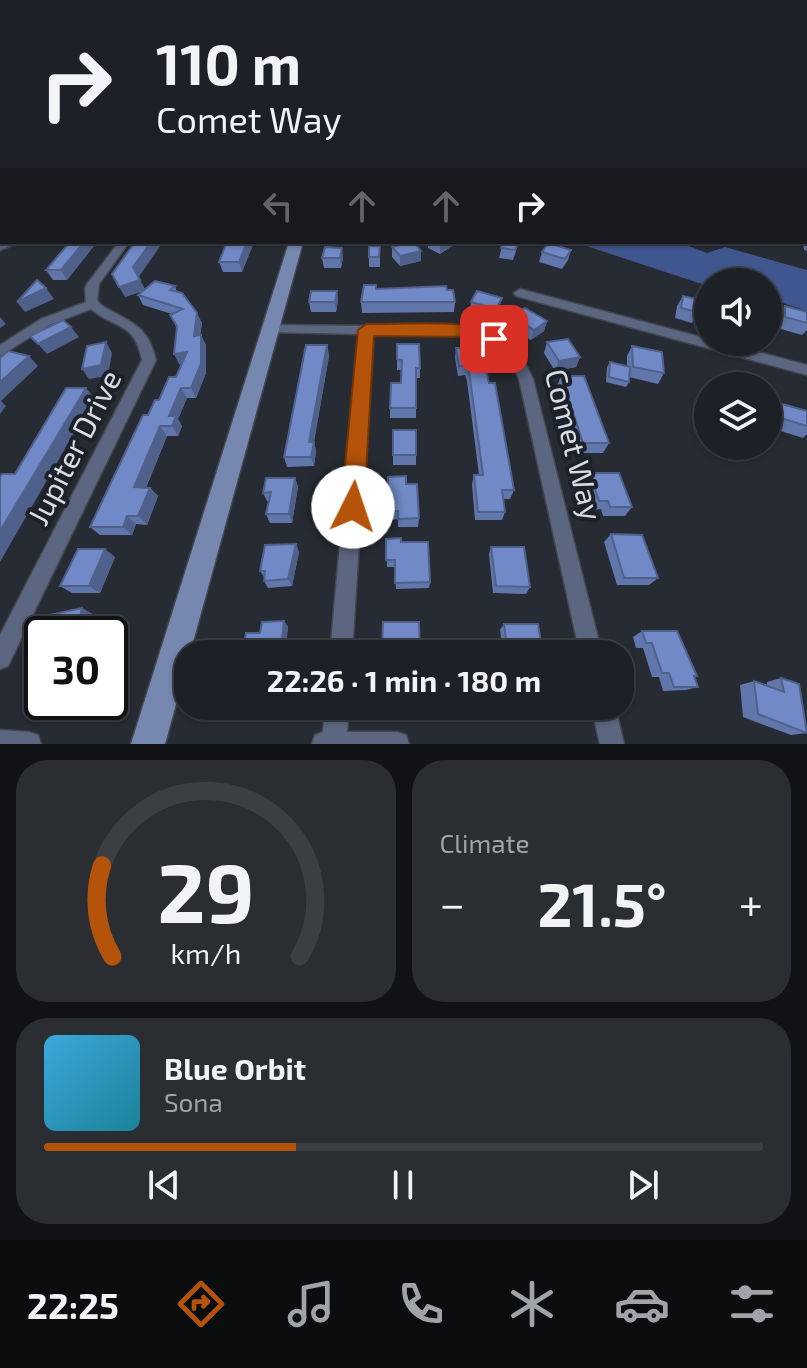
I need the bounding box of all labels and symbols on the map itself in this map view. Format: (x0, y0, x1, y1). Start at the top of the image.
pin (460, 305, 528, 373)
street label: Jupiter Drive (19, 364, 128, 531)
street label: Comet Way (539, 365, 611, 524)
position arrow (311, 465, 395, 549)
speed limit sign: 30 (24, 616, 128, 720)

